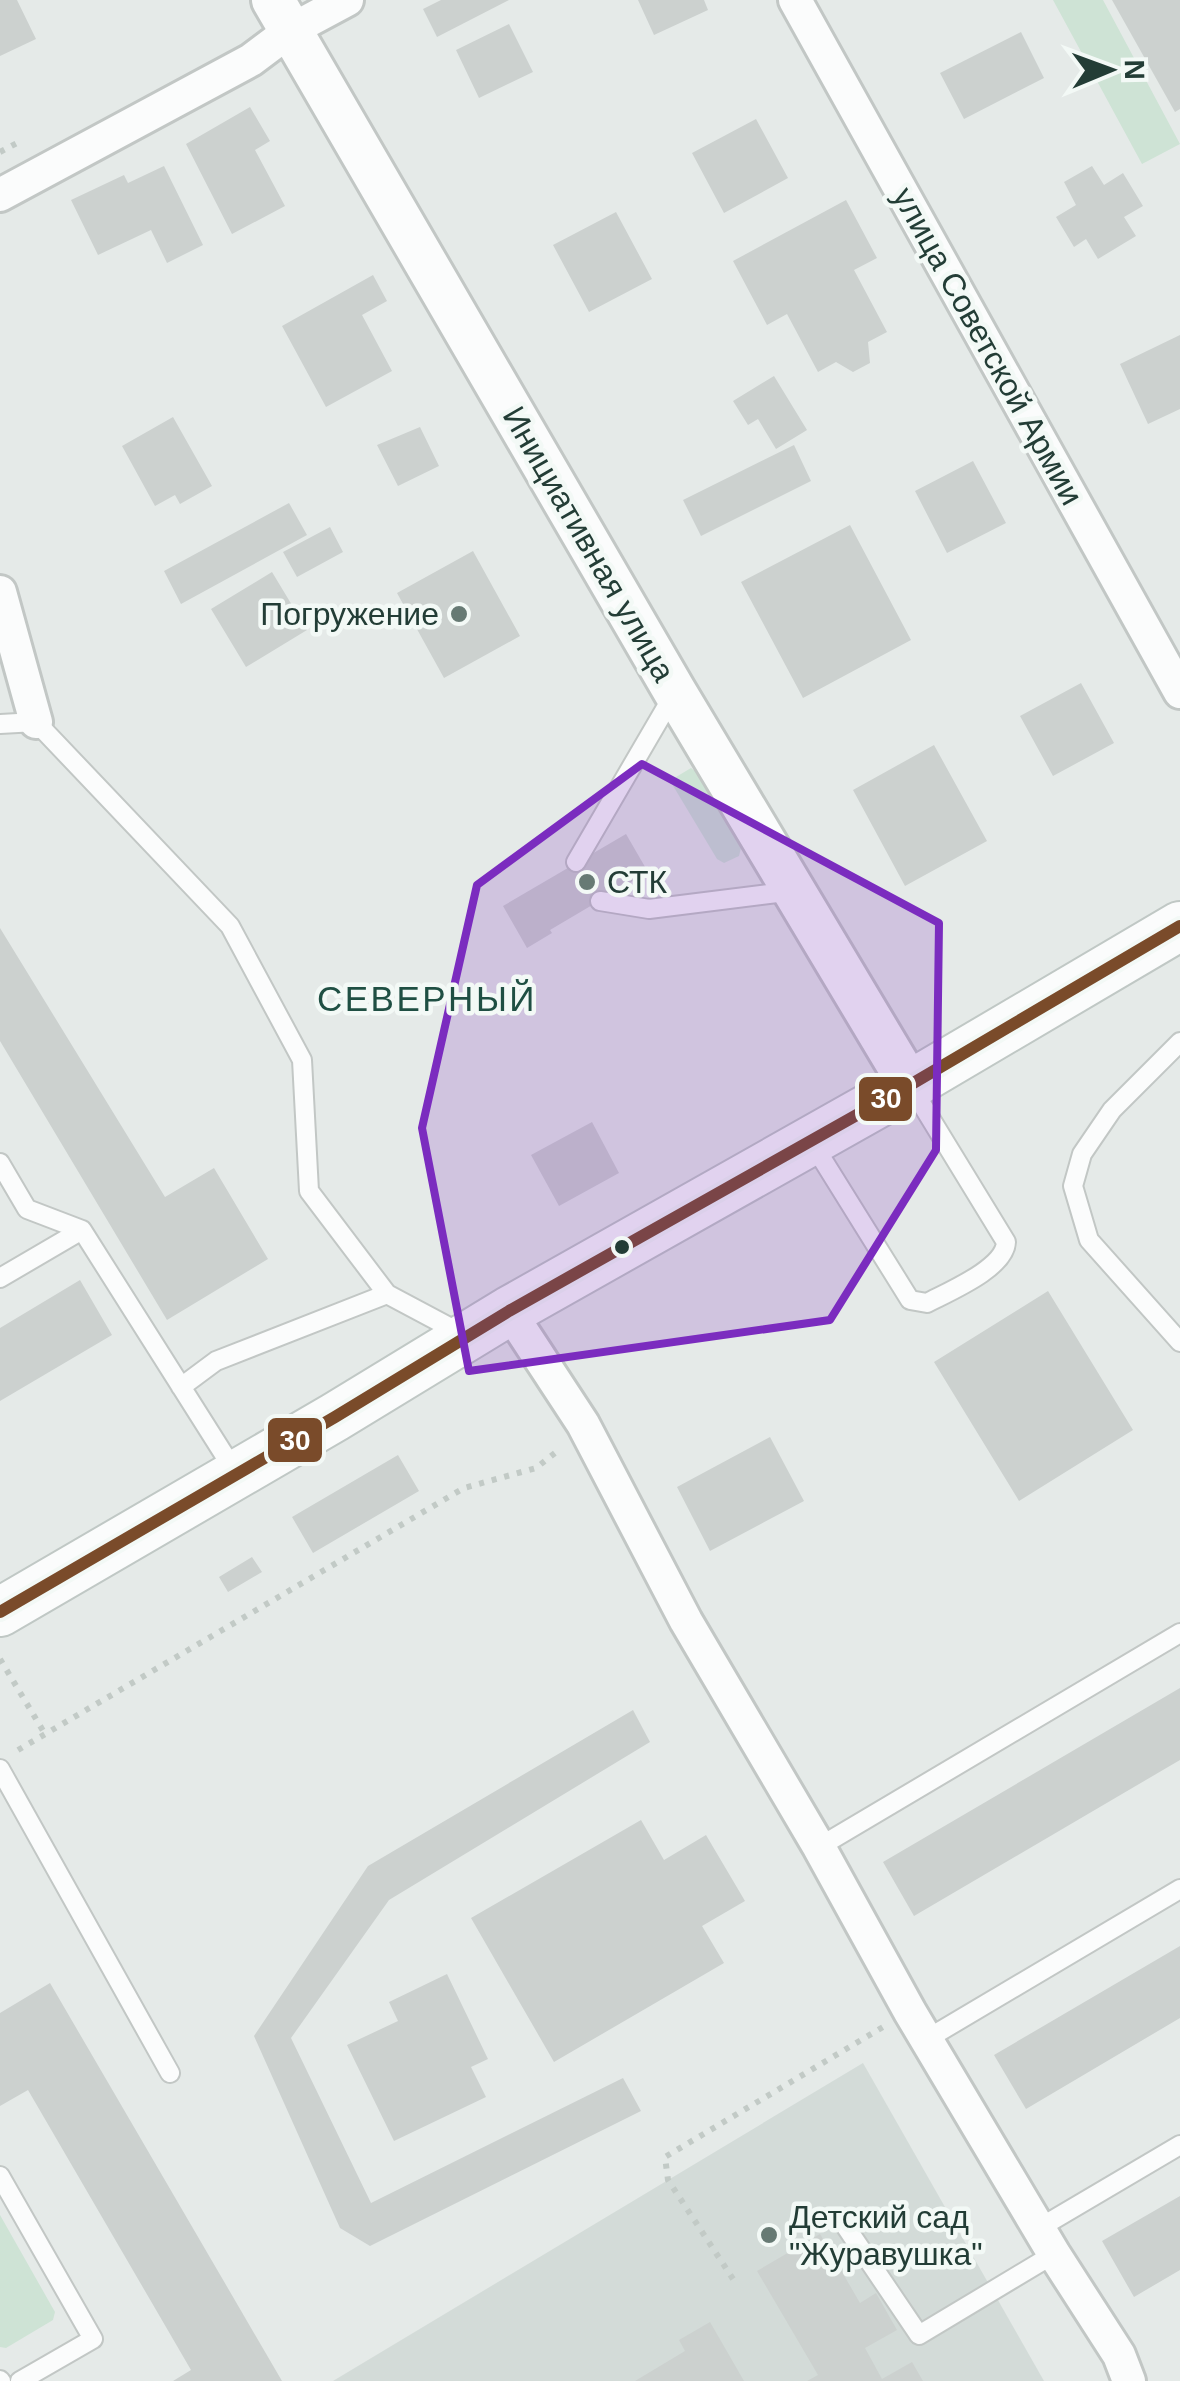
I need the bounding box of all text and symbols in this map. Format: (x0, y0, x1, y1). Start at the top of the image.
north arrow (1060, 20, 1160, 120)
text: N (1119, 59, 1150, 80)
street label: улица Советской Армии (886, 181, 1090, 511)
street label: Инициативная улица (496, 400, 682, 688)
place label: Погружение (260, 596, 439, 632)
marker: Погружение (448, 603, 470, 625)
place label: СТК (607, 864, 668, 900)
marker: СТК (576, 871, 598, 893)
district label: СЕВЕРНЫЙ (317, 979, 537, 1018)
line badge: 30 (857, 1075, 914, 1123)
text: 30 (870, 1083, 902, 1114)
unlabelled marker (612, 1237, 632, 1257)
line badge: 30 (266, 1416, 324, 1464)
text: 30 (279, 1425, 311, 1456)
place label: Детский сад "Журавушка" (789, 2199, 983, 2272)
marker: Детский сад "Журавушка" (758, 2224, 780, 2246)

